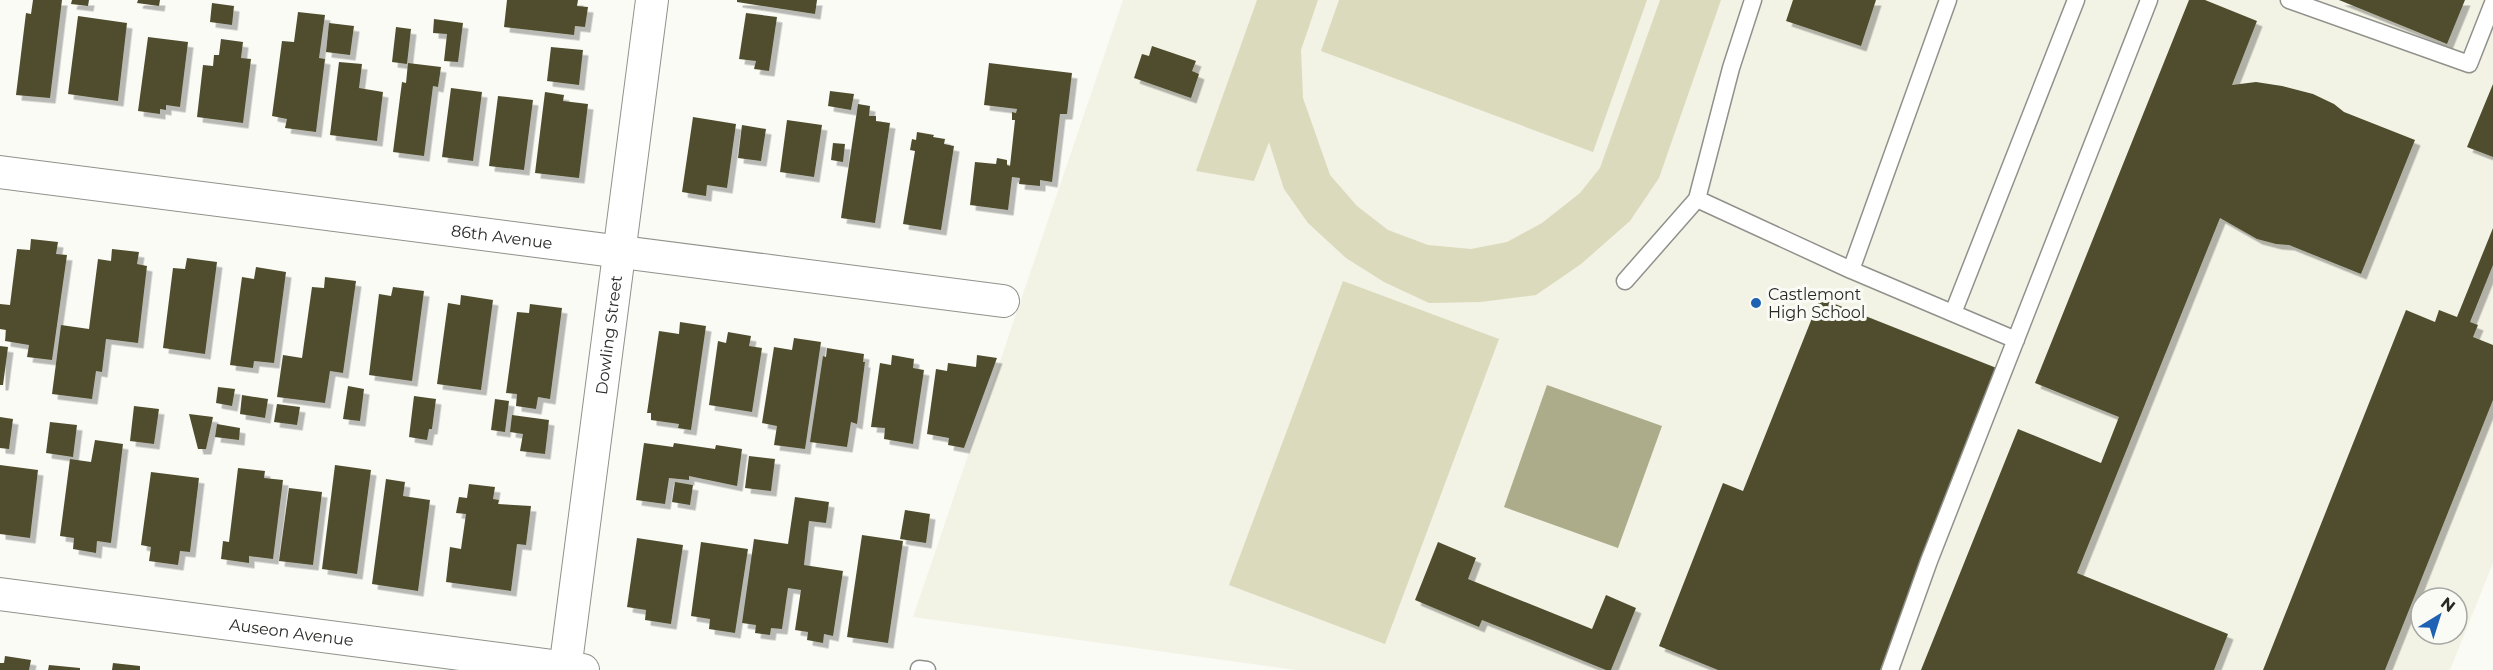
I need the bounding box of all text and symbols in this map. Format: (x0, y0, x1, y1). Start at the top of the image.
street label: 86th Avenue (450, 221, 554, 253)
street label: Dowling Street (592, 274, 626, 396)
place label: Castlemont High School (1768, 285, 1865, 322)
marker: Castlemont High School (1749, 296, 1763, 310)
north arrow (2409, 586, 2469, 646)
text: N (2437, 593, 2459, 616)
street label: Auseon Avenue (228, 615, 355, 650)

